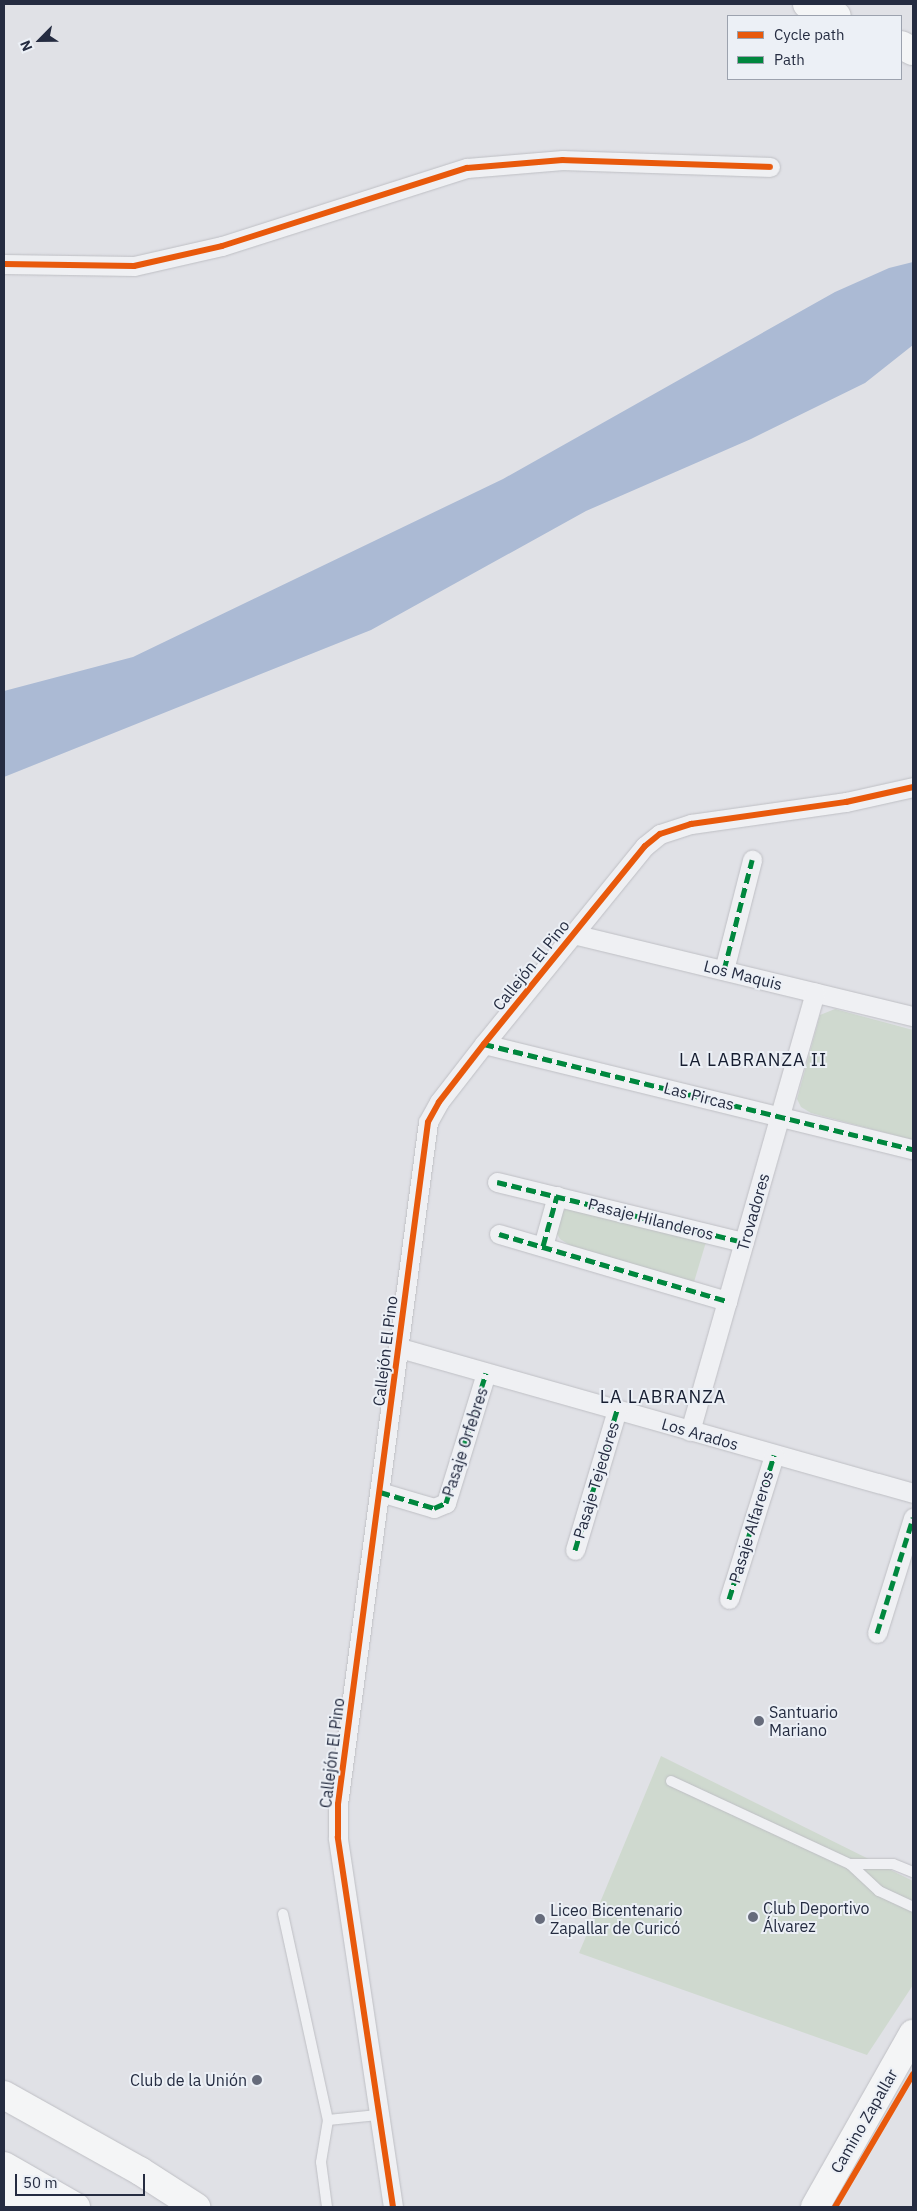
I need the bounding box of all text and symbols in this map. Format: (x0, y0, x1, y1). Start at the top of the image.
north arrow (15, 15, 65, 65)
legend (727, 15, 902, 80)
text: Cycle path (774, 25, 845, 44)
text: N (16, 38, 36, 54)
text: Path (774, 50, 805, 69)
street label: Callejón El Pino (489, 916, 573, 1014)
street label: Los Maquis (702, 956, 784, 994)
district label: LA LABRANZA II (677, 1049, 829, 1071)
street label: Las Pircas (662, 1078, 736, 1114)
street label: Trovadores (733, 1171, 773, 1253)
street label: Pasaje Hilanderos (586, 1194, 716, 1244)
street label: Callejón El Pino (369, 1295, 401, 1407)
street label: Pasaje Orfebres (438, 1385, 492, 1499)
district label: LA LABRANZA (598, 1386, 728, 1408)
street label: Los Arados (659, 1414, 741, 1454)
street label: Pasaje Tejedores (569, 1419, 623, 1541)
street label: Pasaje Alfareros (725, 1469, 777, 1585)
street label: Callejón El Pino (316, 1697, 348, 1809)
place label: Santuario Mariano (769, 1702, 838, 1740)
marker: Santuario Mariano (753, 1715, 765, 1727)
place label: Club Deportivo Álvarez (763, 1898, 869, 1936)
place label: Liceo Bicentenario Zapallar de Curicó (550, 1900, 683, 1938)
marker: Club Deportivo Álvarez (747, 1911, 759, 1923)
marker: Liceo Bicentenario Zapallar de Curicó (534, 1913, 546, 1925)
street label: Camino Zapallar (826, 2066, 902, 2176)
place label: Club de la Unión (130, 2070, 247, 2090)
marker: Club de la Unión (251, 2074, 263, 2086)
scale bar (18, 2164, 148, 2196)
text: 50 m (23, 2173, 58, 2192)

